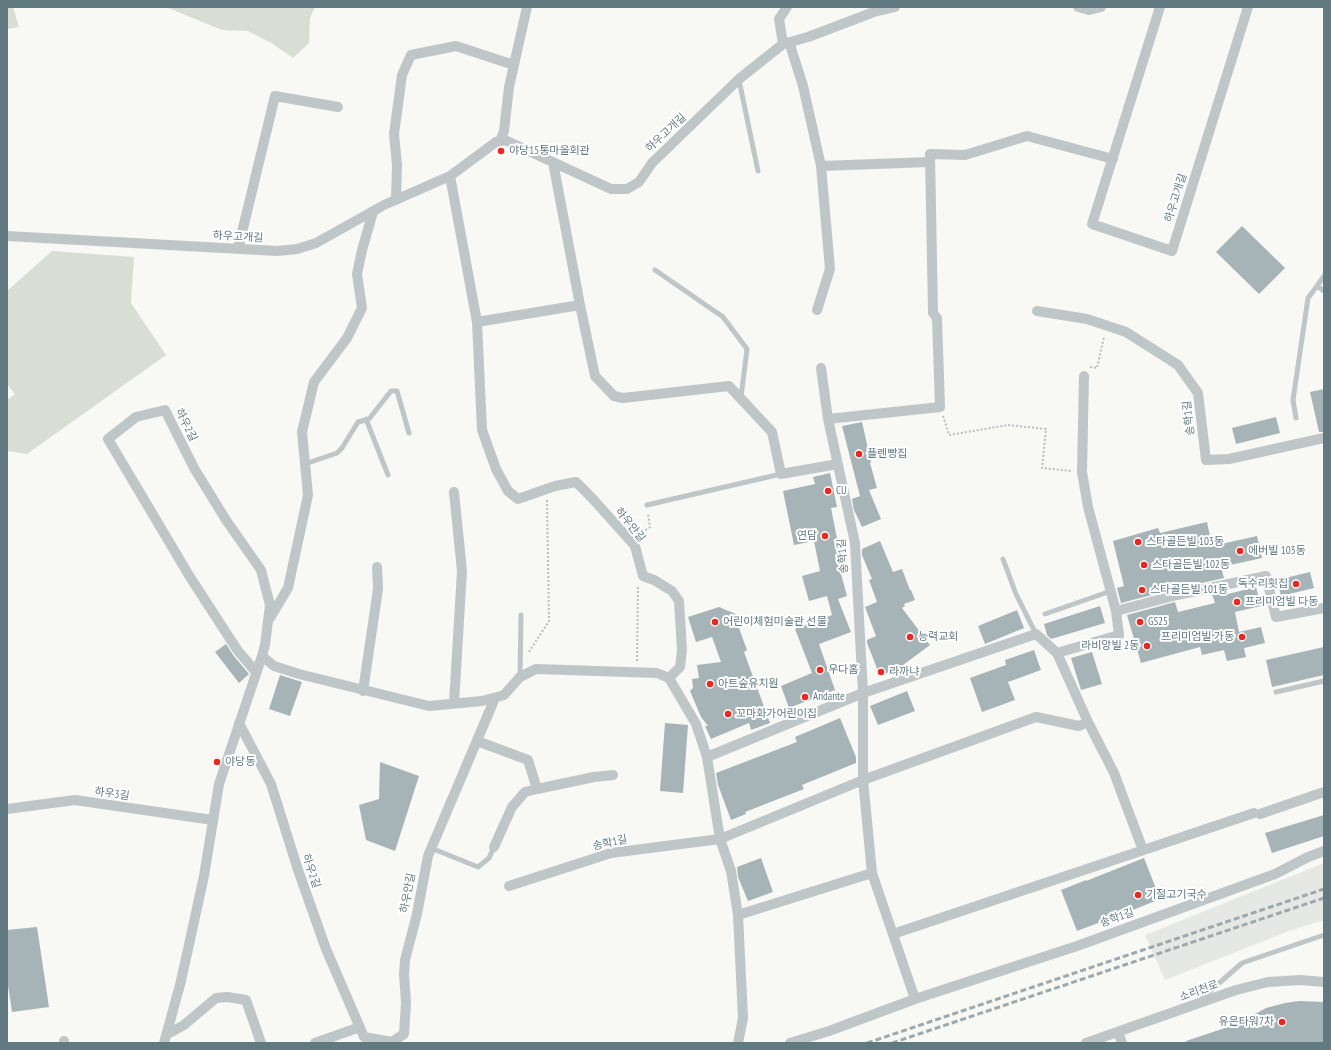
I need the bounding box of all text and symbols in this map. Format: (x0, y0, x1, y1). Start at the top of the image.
street label: 하우고개길 (643, 111, 689, 155)
place label: 야당15통마을회관 (509, 144, 590, 158)
marker: 야당15통마을회관 (496, 146, 506, 156)
street label: 하우고개길 (1162, 172, 1190, 224)
street label: 하우고개길 (212, 229, 264, 245)
street label: 송학1길 (1181, 400, 1197, 436)
street label: 하우2길 (172, 406, 200, 444)
place label: 플렌빵집 (867, 447, 907, 461)
marker: 플렌빵집 (854, 449, 864, 459)
place label: CU (836, 484, 847, 498)
marker: CU (823, 486, 833, 496)
street label: 하우안길 (612, 505, 648, 545)
place label: 연담 (797, 529, 817, 543)
marker: 연담 (820, 531, 830, 541)
place label: 스타골든빌 103동 (1146, 535, 1224, 549)
marker: 스타골든빌 103동 (1133, 537, 1143, 547)
street label: 송학1길 (835, 538, 851, 574)
place label: 에버빌 103동 (1248, 544, 1306, 558)
marker: 에버빌 103동 (1235, 546, 1245, 556)
place label: 스타골든빌 102동 (1152, 558, 1230, 572)
marker: 스타골든빌 102동 (1139, 560, 1149, 570)
place label: 독수리횟집 (1237, 577, 1288, 591)
marker: 독수리횟집 (1291, 579, 1301, 589)
place label: 스타골든빌 101동 (1150, 583, 1228, 597)
marker: 스타골든빌 101동 (1137, 585, 1147, 595)
place label: 프리미엄빌 다동 (1245, 595, 1318, 609)
marker: 프리미엄빌 다동 (1232, 597, 1242, 607)
place label: 어린이체험미술관 선물 (723, 615, 827, 629)
place label: GS25 (1148, 615, 1168, 629)
marker: 어린이체험미술관 선물 (710, 617, 720, 627)
marker: GS25 (1135, 617, 1145, 627)
place label: 능력교회 (918, 630, 958, 644)
place label: 프리미엄빌 가동 (1161, 630, 1234, 644)
marker: 능력교회 (905, 632, 915, 642)
marker: 프리미엄빌 가동 (1237, 632, 1247, 642)
place label: 라비앙빌 2동 (1081, 639, 1139, 653)
marker: 라비앙빌 2동 (1142, 641, 1152, 651)
place label: 우다홈 (828, 663, 858, 677)
marker: 우다홈 (815, 665, 825, 675)
place label: 라까냐 (889, 665, 919, 679)
marker: 라까냐 (876, 667, 886, 677)
place label: 아트숲유치원 (718, 677, 779, 691)
marker: 아트숲유치원 (705, 679, 715, 689)
place label: Andante (813, 690, 845, 704)
marker: Andante (800, 692, 810, 702)
place label: 꼬마화가어린이집 (736, 707, 817, 721)
marker: 꼬마화가어린이집 (723, 709, 733, 719)
place label: 야당동 (225, 755, 255, 769)
marker: 야당동 (212, 757, 222, 767)
street label: 하우3길 (94, 785, 130, 803)
street label: 송학1길 (591, 833, 629, 853)
street label: 하우2길 (299, 852, 323, 890)
street label: 하우안길 (398, 872, 418, 914)
place label: 기절고기국수 (1146, 888, 1207, 902)
marker: 기절고기국수 (1133, 890, 1143, 900)
street label: 송학1길 (1098, 906, 1136, 930)
street label: 소리천로 (1178, 978, 1220, 1004)
place label: 유은타워7차 (1218, 1015, 1274, 1029)
marker: 유은타워7차 (1277, 1017, 1287, 1027)

